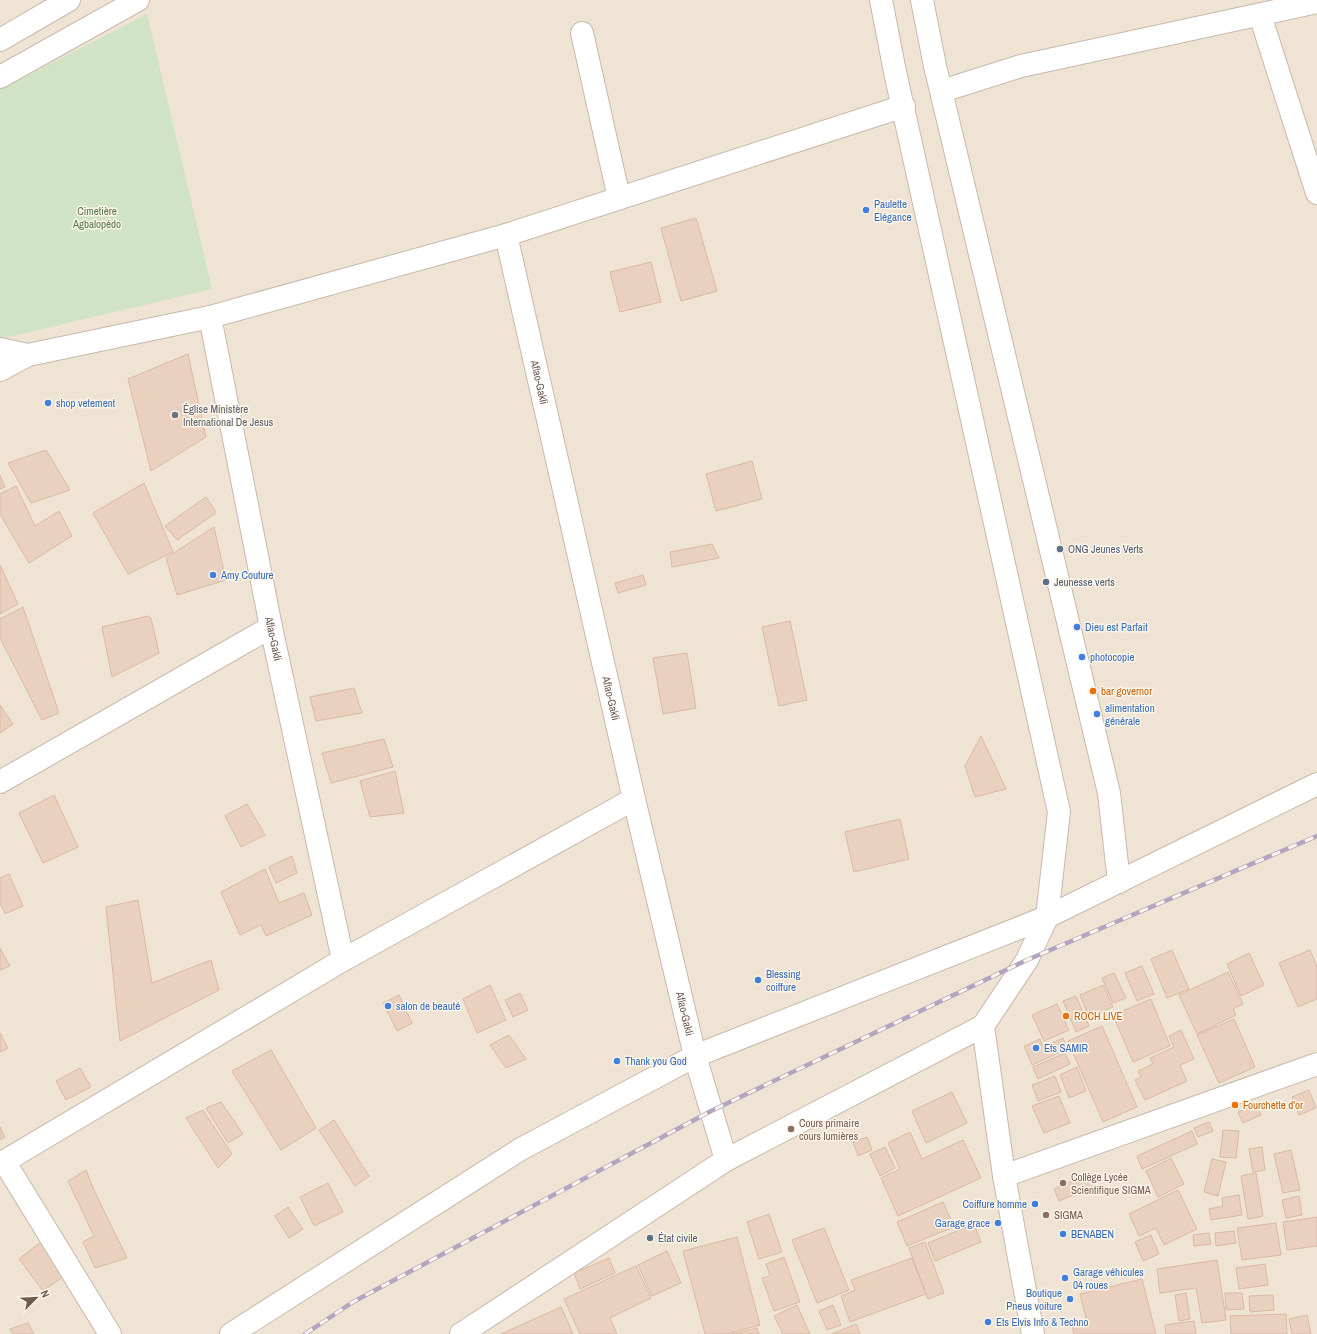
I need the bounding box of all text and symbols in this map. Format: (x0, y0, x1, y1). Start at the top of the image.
place label: Paulette Elégance (874, 197, 912, 224)
park label: Cimetière Agbalopédo (72, 204, 121, 231)
marker: Paulette Elégance (861, 205, 871, 215)
street label: Aflao-Gakli (527, 358, 551, 406)
place label: shop vetement (56, 396, 116, 410)
marker: shop vetement (43, 398, 53, 408)
place label: Église Ministère International De Jesus (183, 402, 274, 429)
marker: Église Ministère International De Jesus (170, 410, 180, 420)
place label: ONG Jeunes Verts (1068, 542, 1144, 556)
marker: ONG Jeunes Verts (1055, 544, 1065, 554)
place label: Amy Couture (220, 568, 274, 582)
marker: Amy Couture (208, 570, 218, 580)
place label: Jeunesse verts (1054, 575, 1115, 589)
marker: Jeunesse verts (1041, 577, 1051, 587)
street label: Aflao-Gakli (262, 615, 285, 662)
place label: Dieu est Parfait (1085, 620, 1148, 634)
marker: Dieu est Parfait (1072, 622, 1082, 632)
place label: photocopie (1090, 650, 1135, 664)
marker: photocopie (1077, 652, 1087, 662)
street label: Aflao-Gakli (599, 674, 623, 722)
place label: bar governor (1101, 684, 1152, 698)
marker: bar governor (1088, 686, 1098, 696)
place label: alimentation générale (1105, 701, 1155, 728)
marker: alimentation générale (1092, 709, 1102, 719)
place label: Blessing coiffure (766, 967, 801, 994)
marker: Blessing coiffure (753, 975, 763, 985)
street label: Aflao-Gakli (673, 989, 697, 1037)
place label: salon de beauté (396, 999, 460, 1013)
marker: salon de beauté (383, 1001, 393, 1011)
place label: ROCH LIVE (1074, 1009, 1123, 1023)
marker: ROCH LIVE (1061, 1011, 1071, 1021)
place label: Ets SAMIR (1044, 1041, 1089, 1055)
marker: Ets SAMIR (1031, 1043, 1041, 1053)
place label: Thank you God (625, 1054, 687, 1068)
marker: Thank you God (612, 1056, 622, 1066)
place label: Fourchette d'or (1243, 1098, 1303, 1112)
marker: Fourchette d'or (1230, 1100, 1240, 1110)
place label: Cours primaire cours lumières (799, 1116, 859, 1143)
marker: Cours primaire cours lumières (786, 1124, 796, 1134)
place label: Collège Lycée Scientifique SIGMA (1071, 1170, 1152, 1197)
marker: Collège Lycée Scientifique SIGMA (1058, 1178, 1068, 1188)
place label: Coiffure homme (962, 1197, 1027, 1211)
marker: Coiffure homme (1030, 1199, 1040, 1209)
place label: SIGMA (1054, 1208, 1084, 1222)
marker: SIGMA (1041, 1210, 1051, 1220)
place label: Garage grace (935, 1216, 990, 1230)
marker: Garage grace (993, 1218, 1003, 1228)
place label: BENABEN (1071, 1227, 1114, 1241)
marker: BENABEN (1058, 1229, 1068, 1239)
place label: État civile (658, 1231, 698, 1245)
marker: État civile (645, 1233, 655, 1243)
place label: Garage véhicules 04 roues (1073, 1265, 1144, 1292)
marker: Garage véhicules 04 roues (1060, 1273, 1070, 1283)
north arrow (16, 1278, 56, 1318)
place label: Boutique Pneus voiture (1006, 1286, 1062, 1313)
text: N (37, 1288, 53, 1300)
marker: Boutique Pneus voiture (1065, 1294, 1075, 1304)
place label: Ets Elvis Info & Techno (996, 1315, 1089, 1329)
marker: Ets Elvis Info & Techno (983, 1317, 993, 1327)

